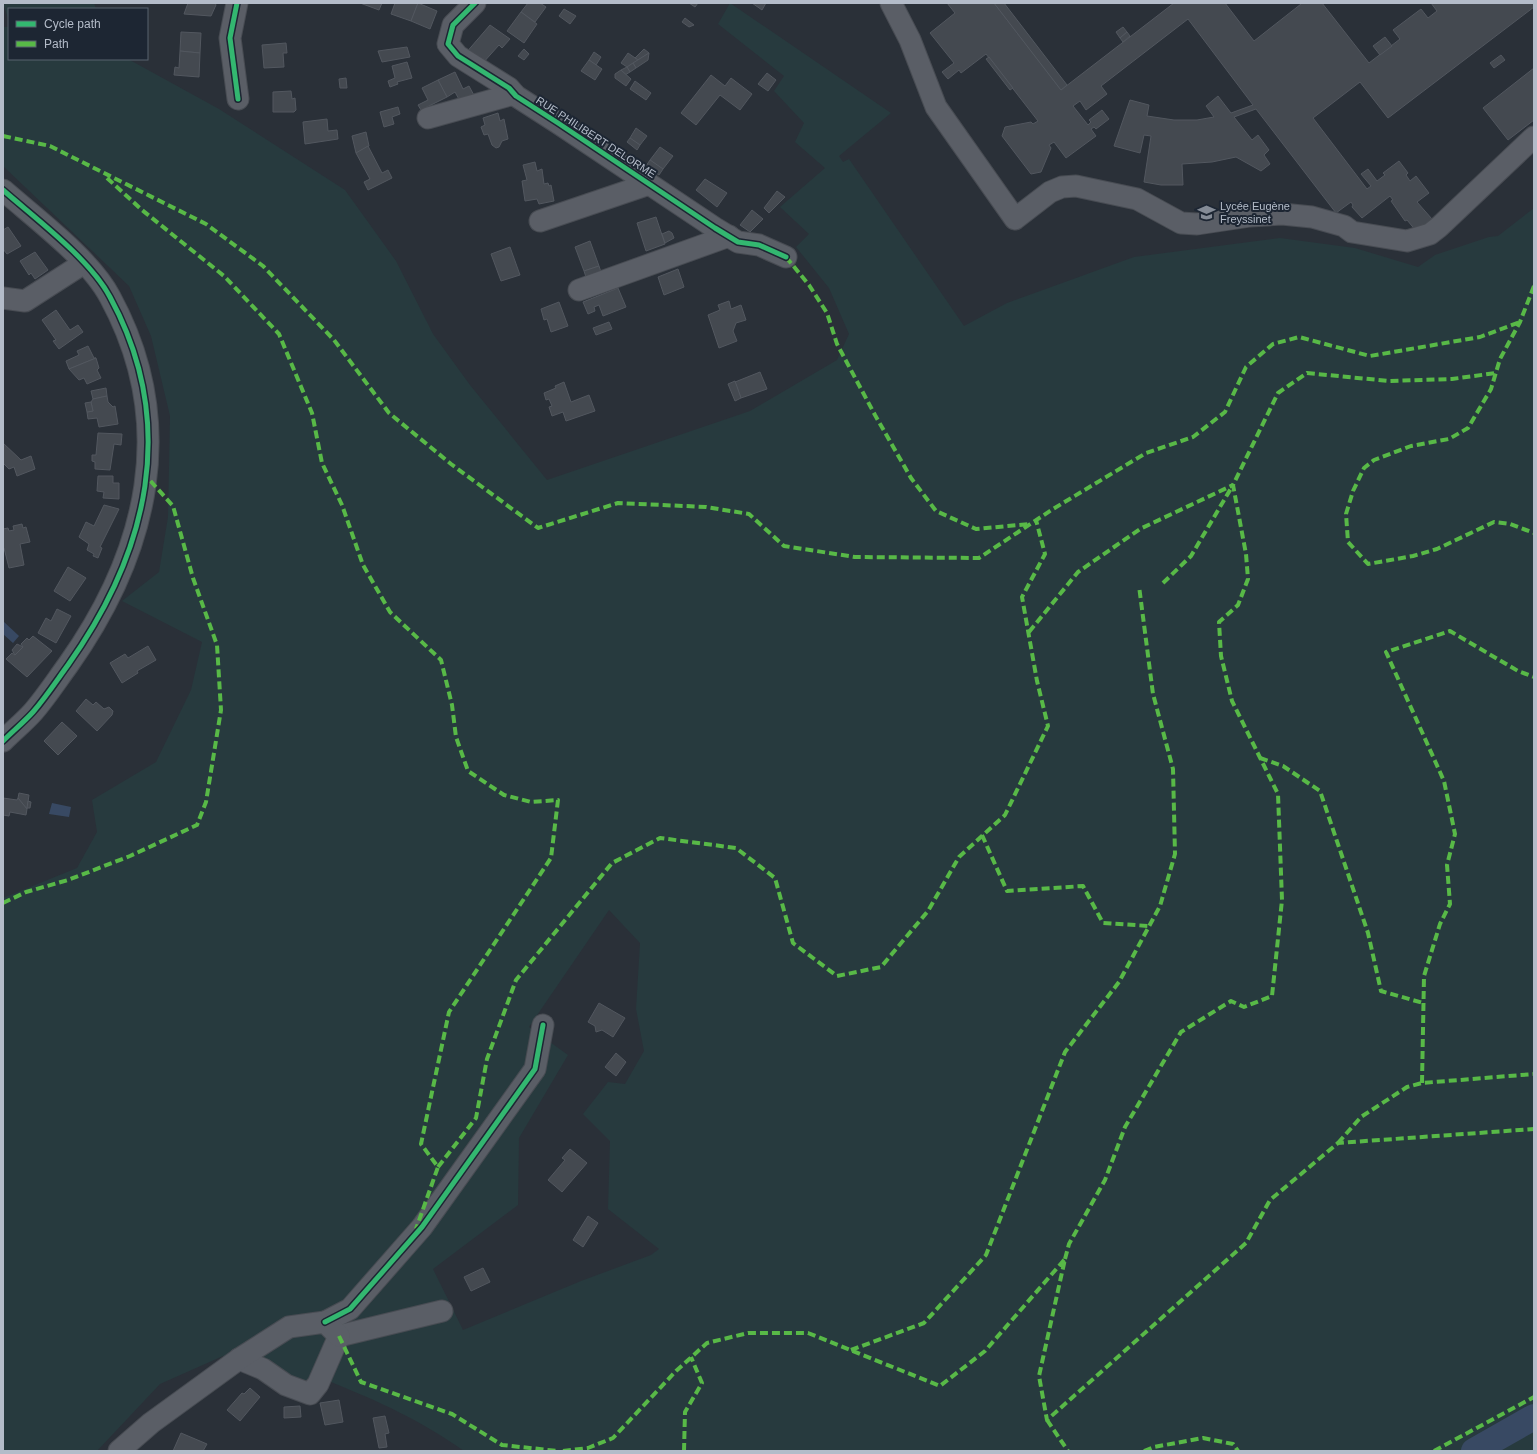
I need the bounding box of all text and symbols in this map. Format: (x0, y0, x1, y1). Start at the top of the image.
legend (8, 8, 148, 60)
text: Cycle path (44, 17, 101, 31)
text: Path (44, 37, 69, 51)
street label: RUE PHILIBERT DELORME (534, 94, 658, 180)
place label: Lycée Eugène Freyssinet (1220, 200, 1290, 225)
school or university icon: Lycée Eugène Freyssinet (1197, 202, 1217, 222)

